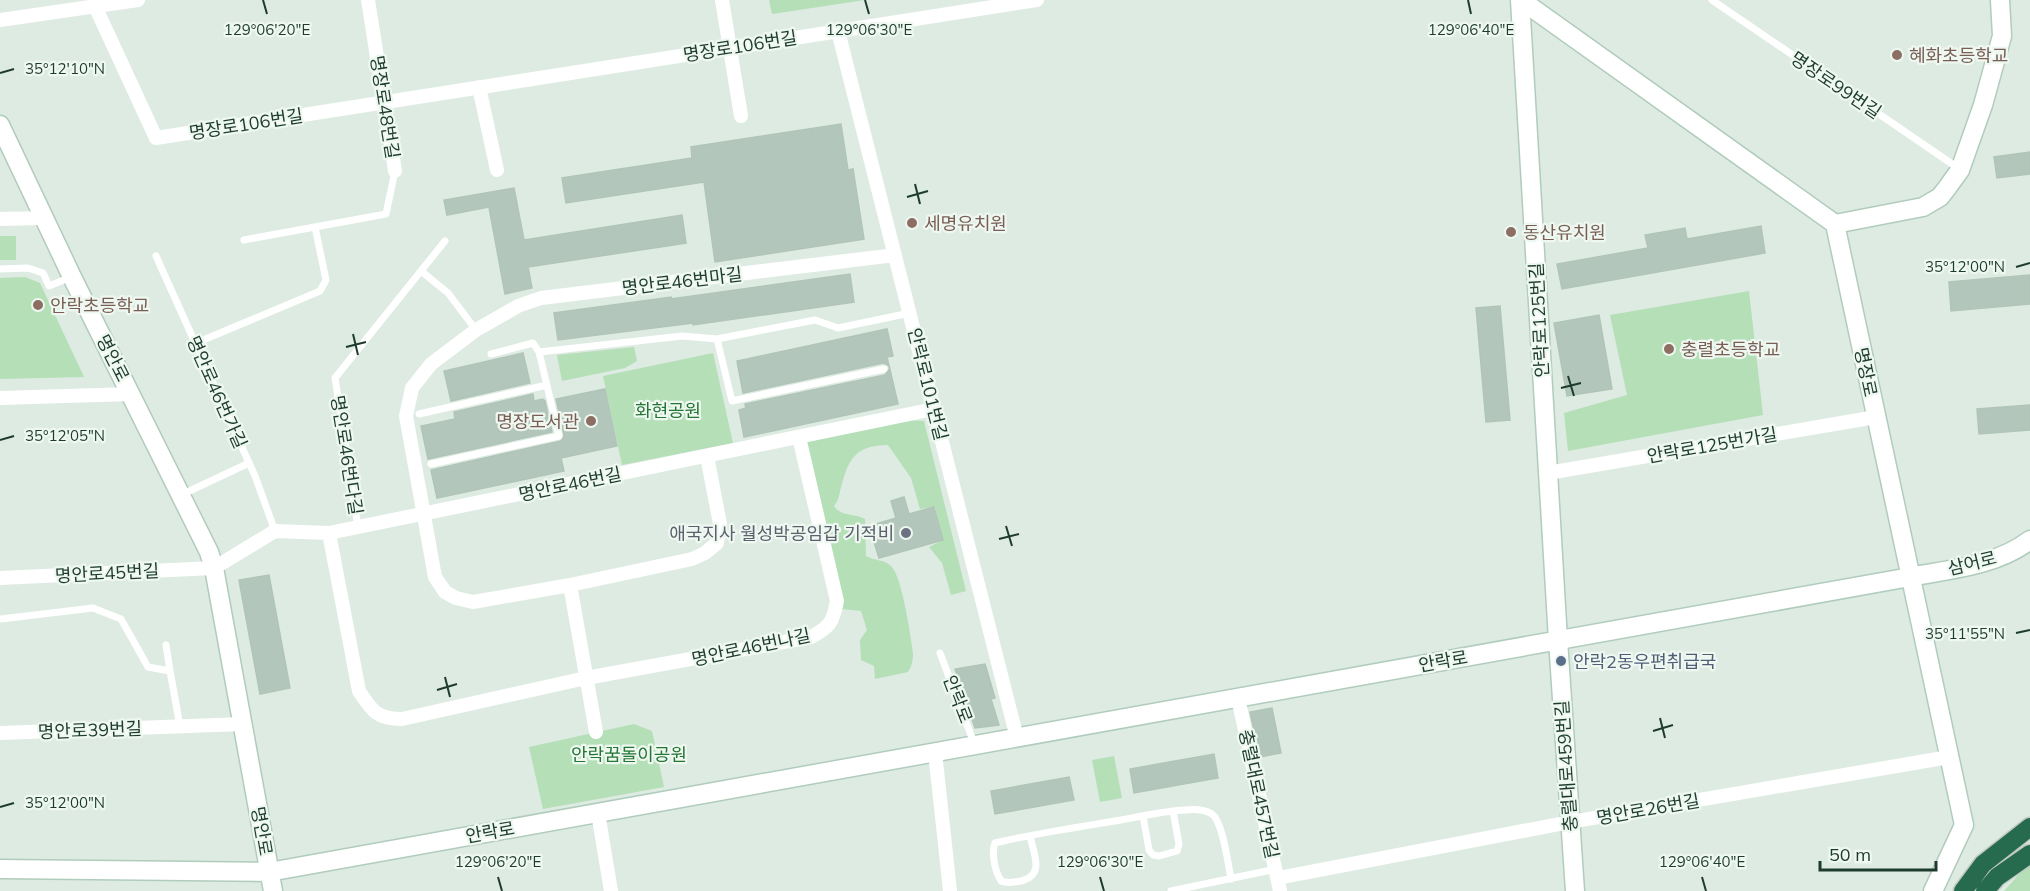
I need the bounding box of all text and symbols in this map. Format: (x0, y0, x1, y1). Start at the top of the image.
text: 129°06'20"E (224, 20, 310, 39)
text: 129°06'30"E (826, 20, 912, 39)
text: 129°06'40"E (1428, 20, 1514, 39)
street label: 명장로106번길 (681, 26, 799, 66)
place label: 혜화초등학교 (1909, 44, 2008, 67)
street label: 명장로99번길 (1786, 46, 1886, 124)
marker: 혜화초등학교 (1890, 48, 1904, 62)
street label: 명장로48번길 (365, 54, 405, 160)
text: 35°12'10"N (25, 59, 105, 78)
street label: 명장로106번길 (187, 104, 305, 144)
place label: 세명유치원 (924, 212, 1007, 235)
marker: 세명유치원 (905, 216, 919, 230)
place label: 동산유치원 (1523, 221, 1606, 244)
marker: 동산유치원 (1504, 225, 1518, 239)
text: 35°12'00"N (1925, 257, 2005, 276)
street label: 명안로46번마길 (621, 262, 743, 300)
street label: 안락로125번길 (1525, 262, 1553, 378)
place label: 안락초등학교 (50, 294, 149, 317)
marker: 안락초등학교 (31, 298, 45, 312)
street label: 안락로101번길 (903, 325, 953, 443)
street label: 명안로 (91, 331, 135, 385)
street label: 명안로46번가길 (182, 332, 252, 452)
place label: 충렬초등학교 (1681, 338, 1780, 361)
marker: 충렬초등학교 (1662, 342, 1676, 356)
street label: 명장로 (1850, 345, 1882, 399)
street label: 명안로46번다길 (326, 393, 368, 517)
park label: 화현공원 (635, 399, 701, 422)
place label: 명장도서관 (496, 410, 579, 433)
marker: 명장도서관 (584, 414, 598, 428)
street label: 안락로125번가길 (1645, 422, 1779, 468)
text: 35°12'05"N (25, 426, 105, 445)
street label: 명안로46번길 (517, 462, 623, 506)
place label: 애국지사 월성박공임갑 기적비 (669, 522, 894, 545)
marker: 애국지사 월성박공임갑 기적비 (899, 526, 913, 540)
street label: 삼어로 (1945, 546, 1999, 580)
street label: 명안로45번길 (54, 559, 160, 587)
street label: 명안로46번나길 (689, 623, 813, 671)
text: 35°11'55"N (1925, 624, 2005, 643)
street label: 안락로 (1417, 645, 1469, 677)
place label: 안락2동우편취급국 (1573, 650, 1716, 673)
marker: 안락2동우편취급국 (1554, 654, 1568, 668)
street label: 안락로 (938, 672, 978, 726)
street label: 충렬대로459번길 (1550, 699, 1582, 833)
street label: 명안로39번길 (37, 717, 143, 743)
street label: 충렬대로457번길 (1234, 727, 1284, 861)
park label: 안락꿈돌이공원 (571, 743, 687, 766)
street label: 명안로26번길 (1595, 789, 1701, 829)
text: 35°12'00"N (25, 793, 105, 812)
street label: 명안로 (246, 805, 278, 857)
street label: 안락로 (464, 816, 516, 848)
scale bar (1820, 834, 1936, 872)
text: 50 m (1829, 843, 1871, 866)
text: 129°06'20"E (455, 852, 541, 871)
text: 129°06'30"E (1057, 852, 1143, 871)
text: 129°06'40"E (1659, 852, 1745, 871)

